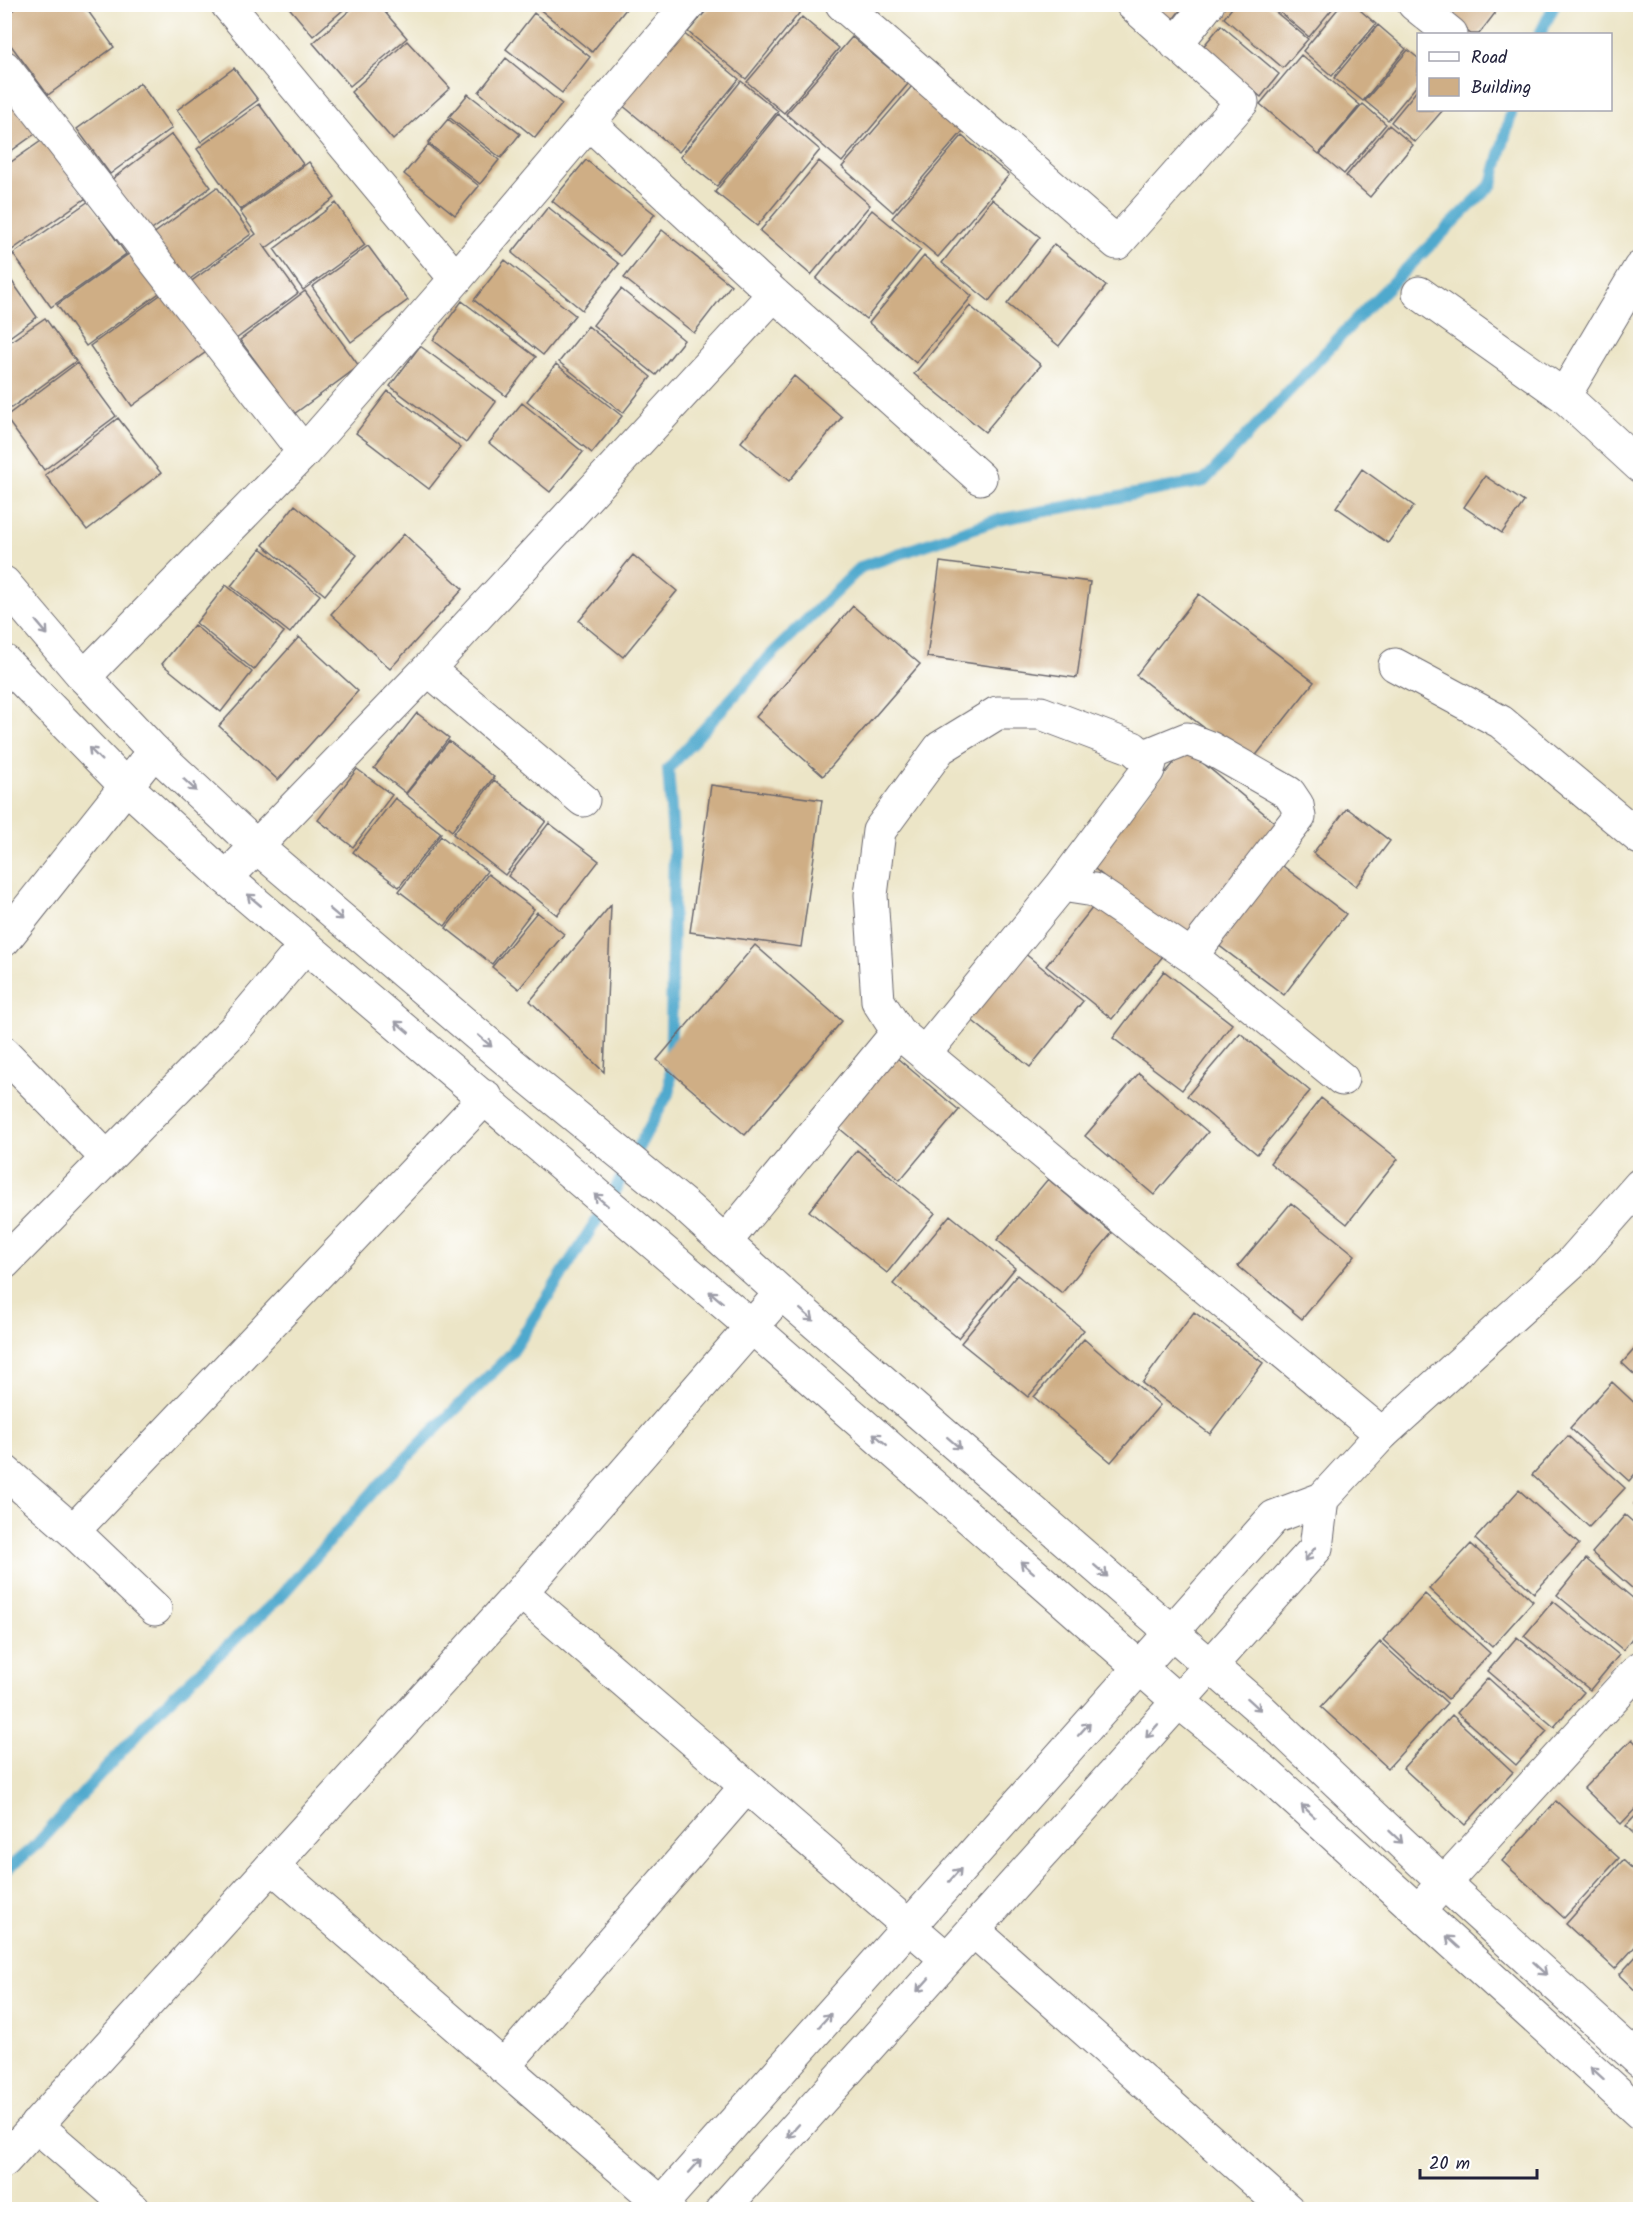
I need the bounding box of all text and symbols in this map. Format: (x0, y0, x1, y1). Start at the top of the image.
legend (1417, 33, 1612, 111)
text: Road (1471, 44, 1508, 73)
text: Building (1471, 74, 1531, 103)
one-way arrow (35, 620, 49, 635)
one-way arrow (88, 747, 102, 762)
one-way arrow (183, 778, 198, 792)
one-way arrow (247, 893, 262, 907)
one-way arrow (328, 907, 343, 921)
one-way arrow (395, 1020, 410, 1034)
one-way arrow (477, 1034, 492, 1048)
one-way arrow (594, 1193, 609, 1207)
one-way arrow (708, 1291, 724, 1304)
one-way arrow (799, 1308, 814, 1322)
one-way arrow (872, 1432, 888, 1446)
one-way arrow (946, 1436, 961, 1450)
one-way arrow (1303, 1546, 1316, 1562)
one-way arrow (1019, 1560, 1034, 1574)
one-way arrow (1093, 1564, 1109, 1577)
one-way arrow (1246, 1697, 1261, 1711)
one-way arrow (1077, 1722, 1091, 1737)
one-way arrow (1145, 1723, 1159, 1738)
one-way arrow (1301, 1805, 1316, 1819)
one-way arrow (1389, 1830, 1404, 1845)
one-way arrow (948, 1868, 962, 1883)
one-way arrow (1445, 1935, 1460, 1949)
one-way arrow (1532, 1962, 1547, 1976)
one-way arrow (916, 1978, 930, 1993)
one-way arrow (818, 2013, 832, 2028)
one-way arrow (1590, 2066, 1605, 2080)
one-way arrow (786, 2123, 800, 2138)
scale bar (1420, 2142, 1537, 2180)
text: 20 m (1429, 2150, 1470, 2179)
one-way arrow (688, 2159, 702, 2174)

